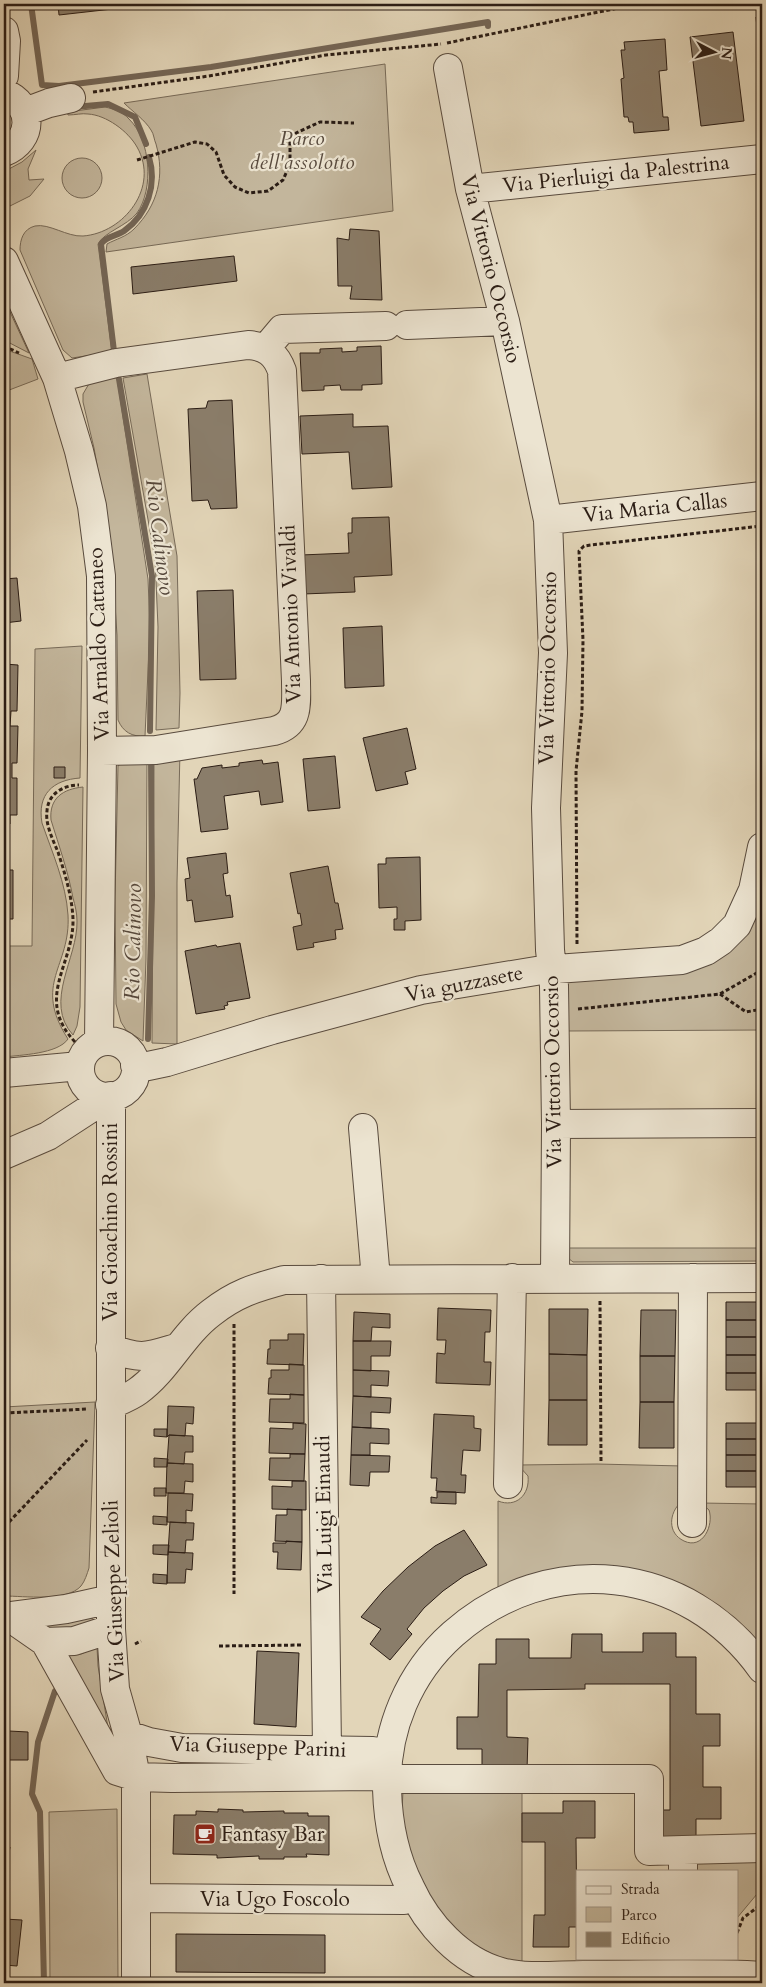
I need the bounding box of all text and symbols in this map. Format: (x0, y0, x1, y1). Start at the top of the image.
north arrow (688, 28, 738, 78)
text: N (716, 46, 737, 60)
park label: Parco dell'assolotto (250, 124, 355, 177)
street label: Via Pierluigi da Palestrina (501, 148, 731, 200)
street label: Via Vittorio Occorsio (454, 172, 528, 366)
water label: Rio Calinovo (138, 477, 182, 597)
street label: Via Maria Callas (581, 486, 729, 530)
street label: Via Antonio Vivaldi (273, 524, 309, 704)
street label: Via Arnaldo Cattaneo (81, 547, 117, 741)
street label: Via Vittorio Occorsio (532, 571, 564, 765)
water label: Rio Calinovo (117, 883, 149, 1001)
street label: Via guzzasete (402, 958, 526, 1010)
street label: Via Vittorio Occorsio (537, 975, 569, 1169)
street label: Via Gioachino Rossini (96, 1123, 125, 1321)
street label: Via Luigi Einaudi (308, 1435, 340, 1593)
street label: Via Giuseppe Zelioli (96, 1499, 132, 1683)
street label: Via Giuseppe Parini (169, 1729, 347, 1765)
place label: Fantasy Bar (221, 1820, 325, 1849)
cafe icon: Fantasy Bar (193, 1822, 217, 1846)
legend (576, 1870, 738, 1960)
text: Strada (621, 1879, 660, 1899)
street label: Via Ugo Foscolo (200, 1885, 350, 1914)
text: Parco (621, 1905, 657, 1925)
text: Edificio (621, 1929, 670, 1949)

